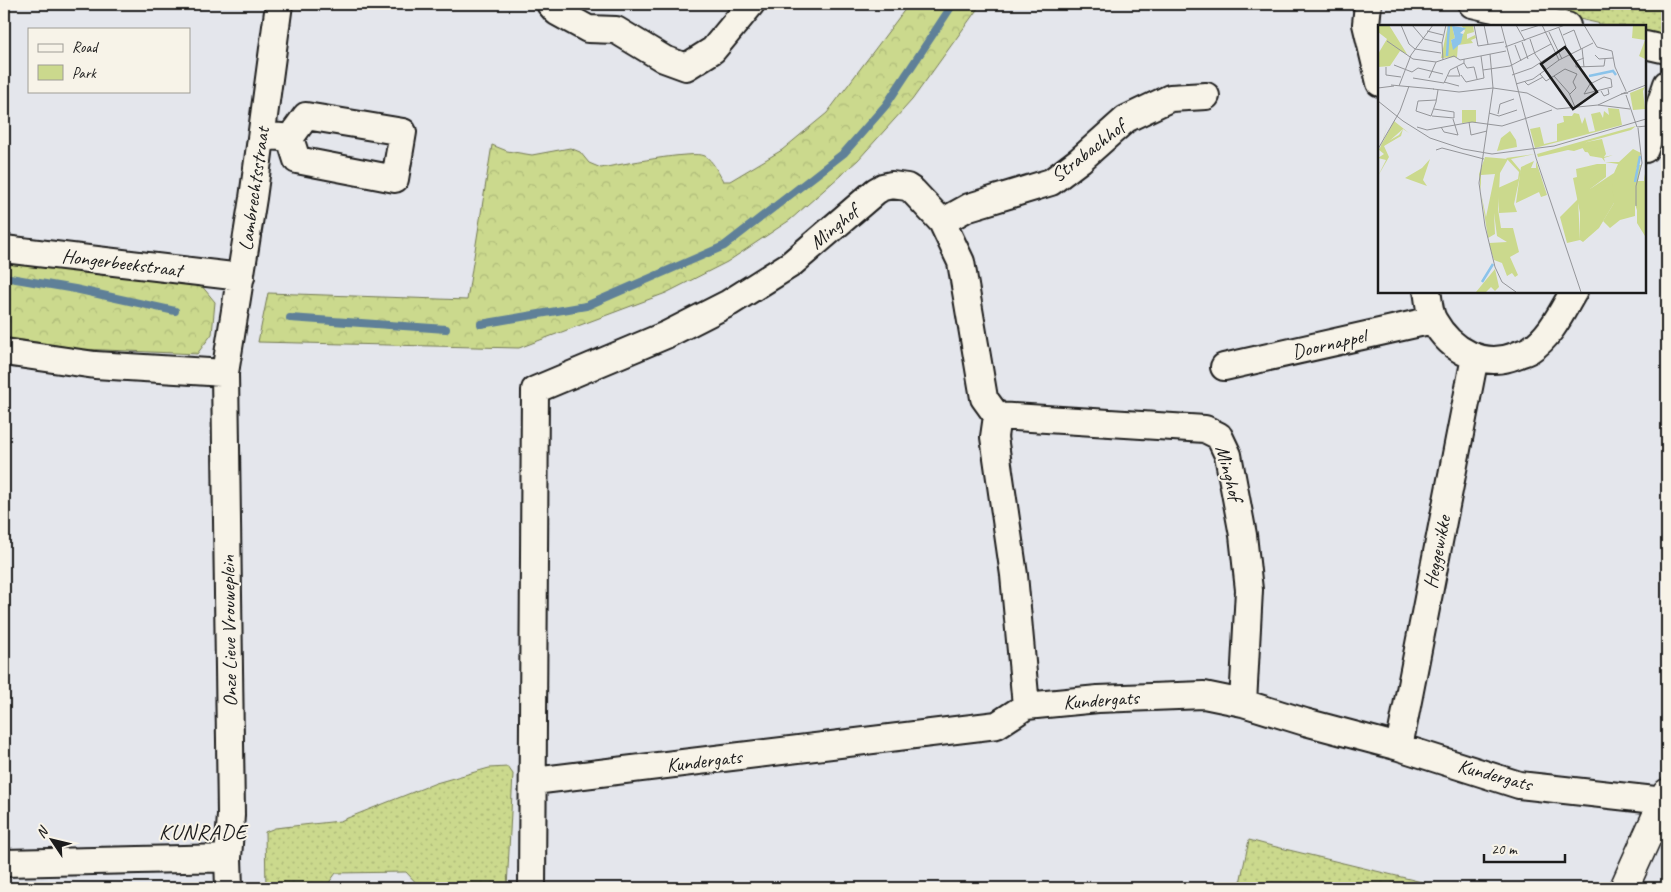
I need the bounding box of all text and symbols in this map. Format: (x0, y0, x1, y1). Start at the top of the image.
inset map (1378, 25, 1646, 292)
legend (28, 28, 190, 92)
text: Road (72, 38, 99, 57)
text: Park (72, 64, 97, 83)
street label: Strabachhof (1046, 112, 1133, 188)
street label: Lambrechtsstraat (233, 123, 275, 252)
street label: Minghof (804, 197, 867, 255)
street label: Hongerbeekstraat (61, 243, 187, 283)
street label: Doornappel (1290, 323, 1372, 365)
street label: Minghof (1210, 443, 1249, 508)
street label: Heggewikke (1418, 512, 1457, 591)
street label: Onze Lieve Vrouweplein (215, 554, 243, 707)
street label: Kundergats (1062, 685, 1142, 715)
street label: Kundergats (665, 744, 745, 778)
street label: Kundergats (1455, 753, 1537, 797)
north arrow (28, 814, 78, 864)
district label: KUNRADE (159, 818, 250, 846)
text: N (32, 822, 53, 841)
scale bar (1484, 832, 1565, 864)
text: 20 m (1491, 840, 1518, 859)

